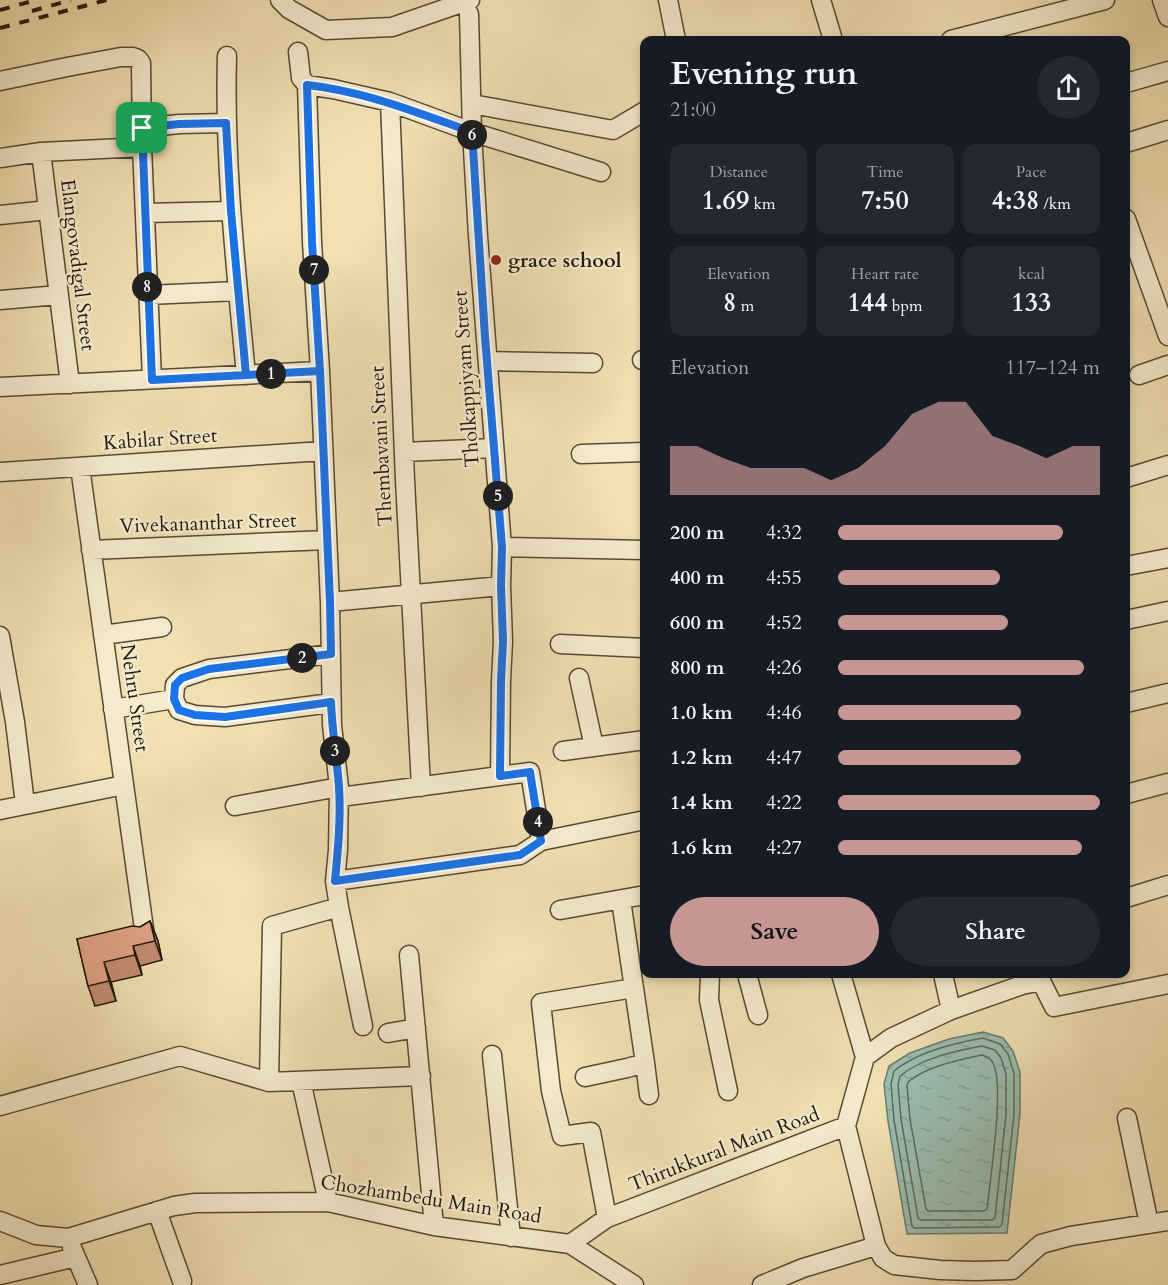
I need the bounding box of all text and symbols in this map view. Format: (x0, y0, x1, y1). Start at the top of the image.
text: Evening run (670, 51, 858, 96)
button: share (1037, 56, 1100, 119)
text: 21:00 (670, 96, 716, 123)
pin (116, 102, 167, 153)
icon: arrive (125, 111, 158, 144)
pin: 6 (457, 120, 487, 150)
text: 6 (468, 124, 476, 146)
text: Distance (709, 161, 768, 183)
text: Time (866, 161, 904, 183)
text: Pace (1016, 161, 1047, 183)
street label: Elangovadigal Street (54, 178, 102, 353)
text: 1.69 (702, 183, 749, 218)
text: 7:50 (861, 183, 909, 218)
text: 4:38 (992, 183, 1039, 218)
text: km (749, 193, 776, 215)
text: /km (1039, 193, 1071, 215)
place label: grace school (508, 247, 622, 274)
marker: grace school (489, 253, 503, 267)
pin: 7 (299, 255, 329, 285)
text: 7 (310, 259, 318, 281)
text: Elevation (707, 263, 770, 285)
text: Heart rate (851, 263, 919, 285)
text: kcal (1018, 263, 1045, 285)
pin: 8 (132, 272, 162, 302)
text: 8 (143, 276, 151, 298)
text: 8 (723, 285, 736, 320)
text: 144 (848, 285, 888, 320)
text: 133 (1011, 285, 1051, 320)
street label: Tholkappiyam Street (446, 289, 486, 468)
text: m (736, 295, 754, 317)
text: bpm (888, 295, 922, 317)
text: Elevation (670, 354, 749, 381)
text: 117–124 m (1005, 354, 1100, 381)
pin: 1 (256, 359, 286, 389)
text: 1 (267, 363, 275, 385)
street label: Thembavani Street (363, 365, 399, 527)
street label: Kabilar Street (102, 421, 219, 456)
pin: 5 (483, 481, 513, 511)
text: 5 (494, 485, 502, 507)
street label: Vivekananthar Street (119, 506, 298, 540)
text: 200 m (670, 519, 725, 546)
text: 4:32 (766, 519, 802, 546)
text: 400 m (670, 564, 725, 591)
text: 4:55 (766, 564, 802, 591)
text: 600 m (670, 609, 725, 636)
text: 4:52 (766, 609, 802, 636)
street label: Nehru Street (114, 642, 156, 754)
pin: 2 (287, 643, 317, 673)
text: 2 (298, 647, 306, 669)
text: 800 m (670, 654, 725, 681)
text: 4:26 (766, 654, 802, 681)
text: 1.0 km (670, 699, 733, 726)
text: 4:46 (766, 699, 802, 726)
pin: 3 (320, 736, 350, 766)
text: 3 (331, 740, 339, 762)
text: 1.2 km (670, 744, 733, 771)
text: 4:47 (766, 744, 802, 771)
text: 1.4 km (670, 789, 733, 816)
text: 4:22 (766, 789, 802, 816)
pin: 4 (523, 807, 553, 837)
text: 4 (534, 811, 542, 833)
text: 1.6 km (670, 834, 733, 861)
text: 4:27 (766, 834, 802, 861)
button: Save (670, 897, 879, 966)
button: Share (891, 897, 1100, 966)
street label: Thirukkural Main Road (625, 1100, 824, 1198)
street label: Chozhambedu Main Road (319, 1168, 544, 1230)

